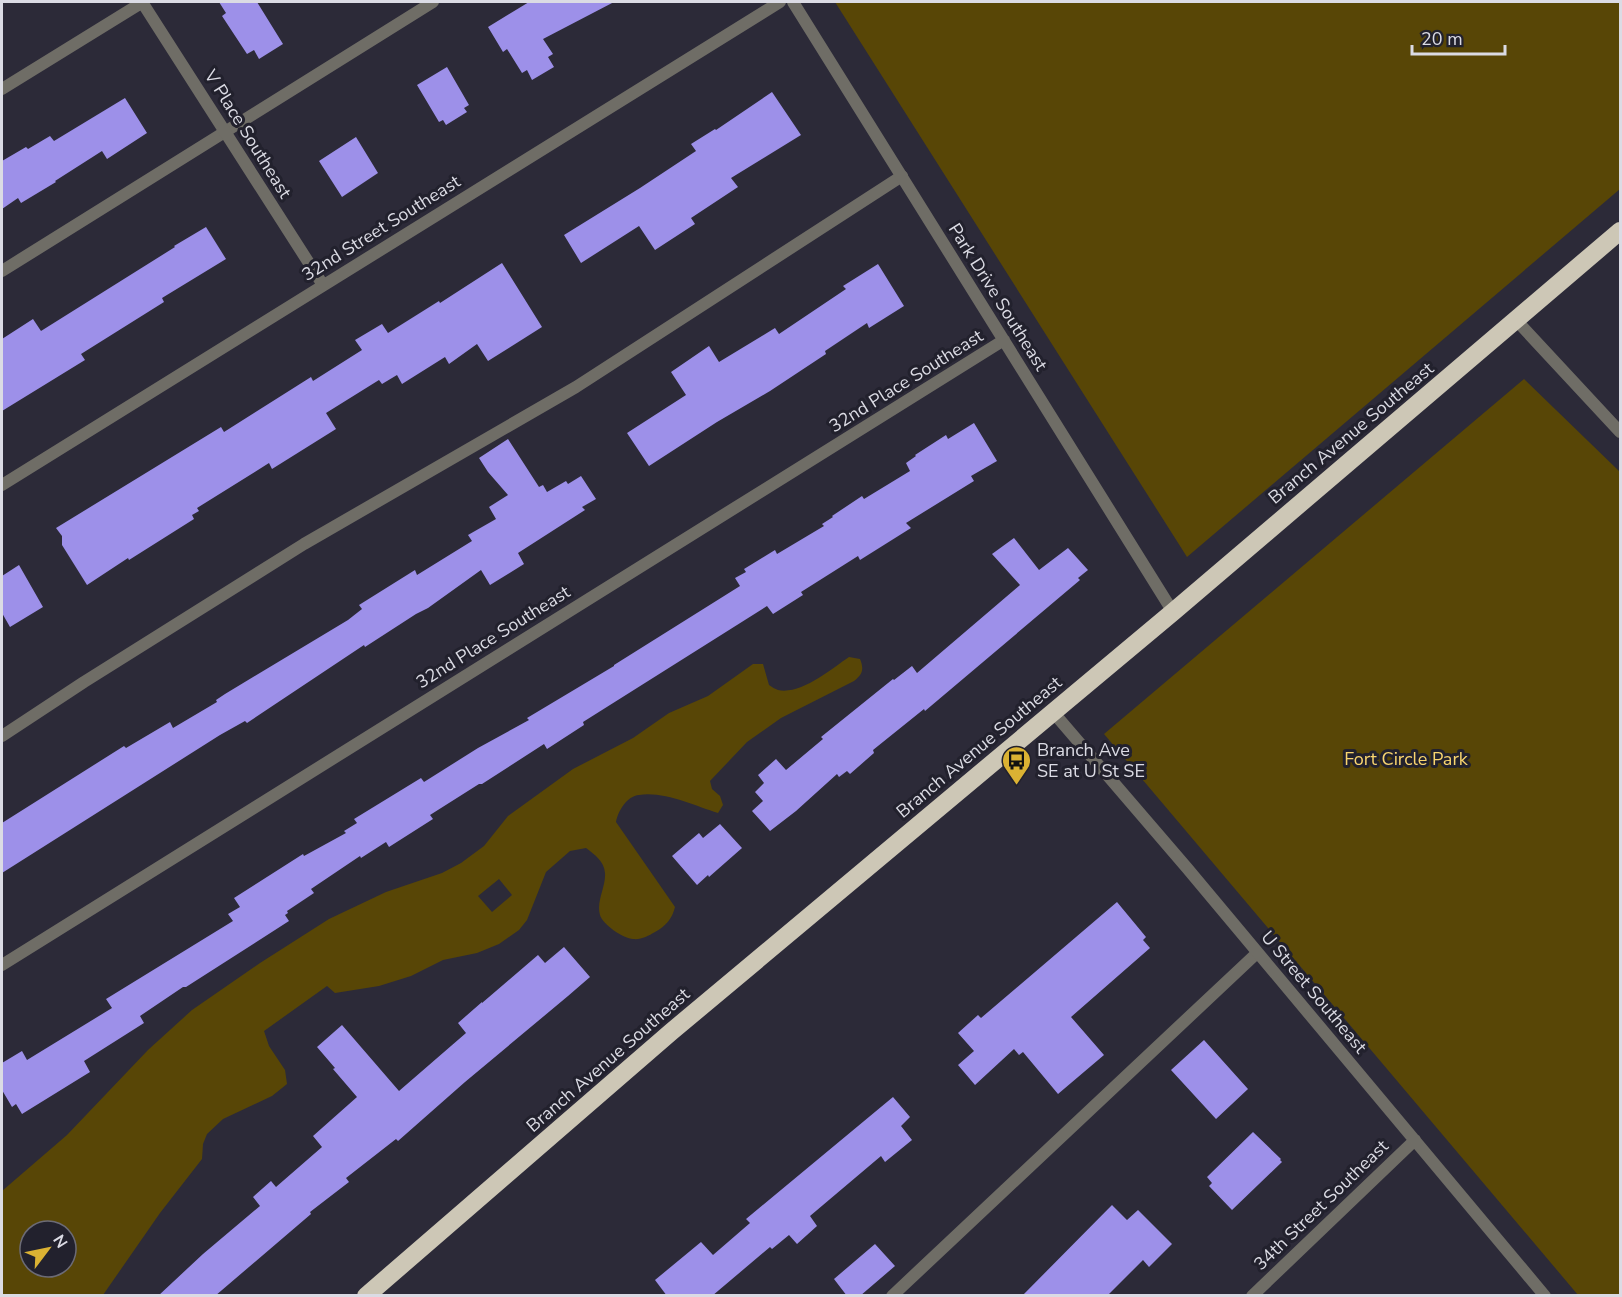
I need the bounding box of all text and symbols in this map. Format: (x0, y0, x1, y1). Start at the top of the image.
scale bar (1412, 18, 1505, 56)
text: 20 m (1421, 27, 1463, 51)
street label: V Place Southeast (198, 64, 298, 203)
street label: 32nd Street Southeast (297, 169, 465, 286)
street label: Park Drive Southeast (943, 219, 1053, 376)
street label: 32nd Place Southeast (824, 323, 988, 438)
street label: Branch Avenue Southeast (1263, 356, 1439, 509)
street label: 32nd Place Southeast (411, 579, 575, 694)
street label: Branch Avenue Southeast (891, 670, 1067, 823)
place label: Branch Ave SE at U St SE (1037, 738, 1145, 783)
bus stop icon: Branch Ave SE at U St SE (1000, 744, 1032, 786)
park label: Fort Circle Park (1344, 747, 1469, 771)
street label: U Street Southeast (1256, 926, 1373, 1059)
street label: Branch Avenue Southeast (521, 982, 695, 1138)
street label: 34th Street Southeast (1249, 1134, 1394, 1276)
north arrow (18, 1219, 78, 1279)
text: N (47, 1231, 72, 1252)

